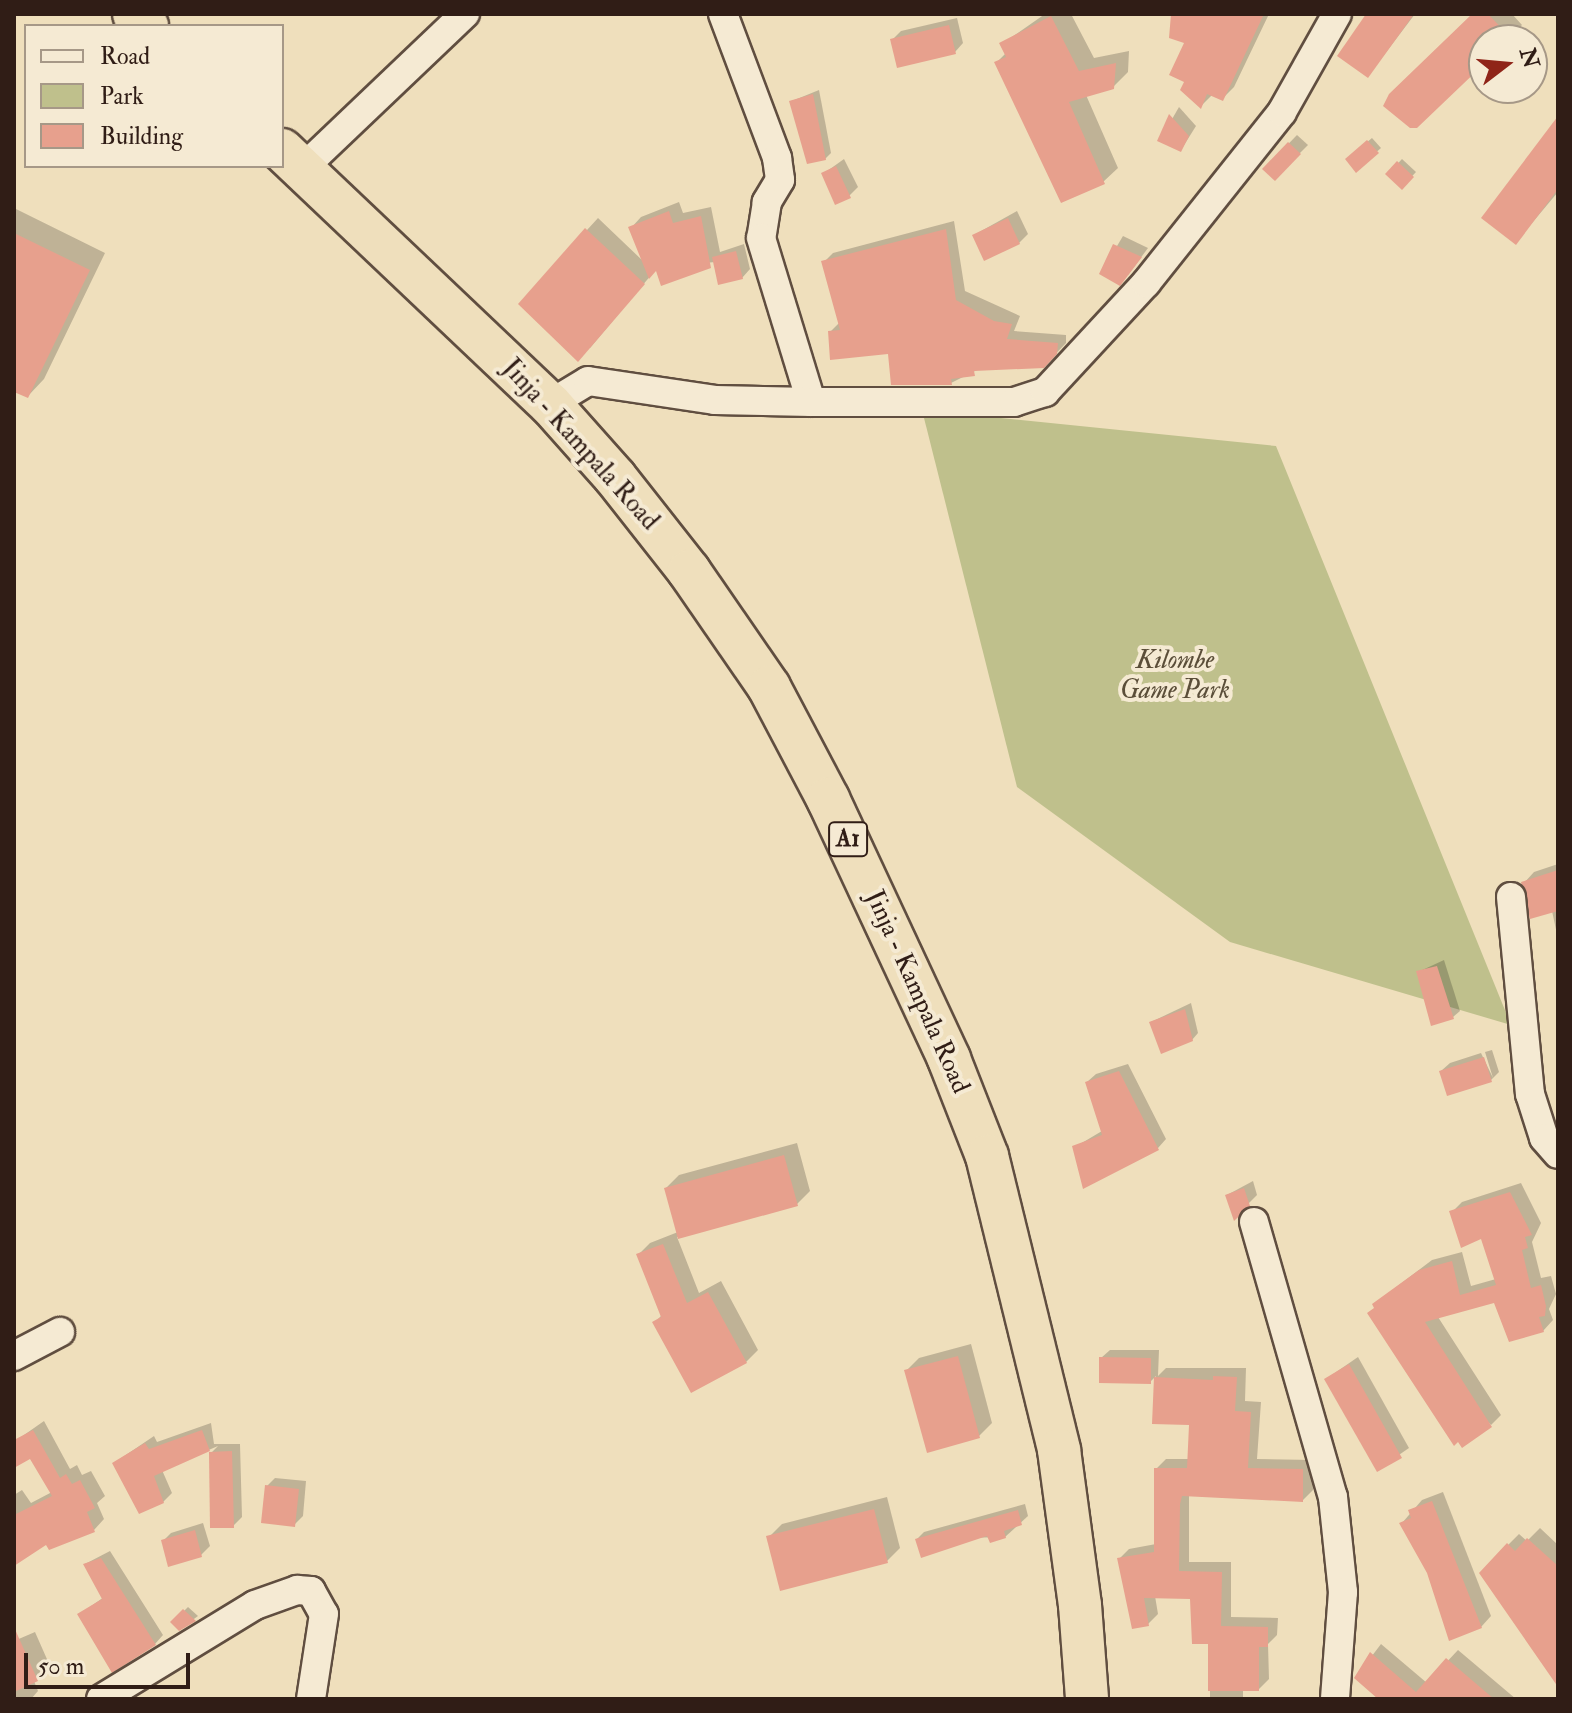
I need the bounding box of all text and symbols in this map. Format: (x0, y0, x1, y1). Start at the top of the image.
legend (24, 24, 284, 168)
north arrow (1468, 24, 1548, 104)
text: Road (100, 41, 150, 72)
text: N (1513, 45, 1545, 71)
text: Park (100, 81, 144, 112)
text: Building (100, 121, 183, 152)
street label: Jinja - Kampala Road (495, 353, 665, 537)
park label: Kilombe Game Park (1120, 645, 1230, 706)
road number: A1 (828, 819, 868, 859)
street label: Jinja - Kampala Road (858, 886, 976, 1098)
scale bar (28, 1637, 194, 1687)
text: 50 m (38, 1651, 84, 1682)

